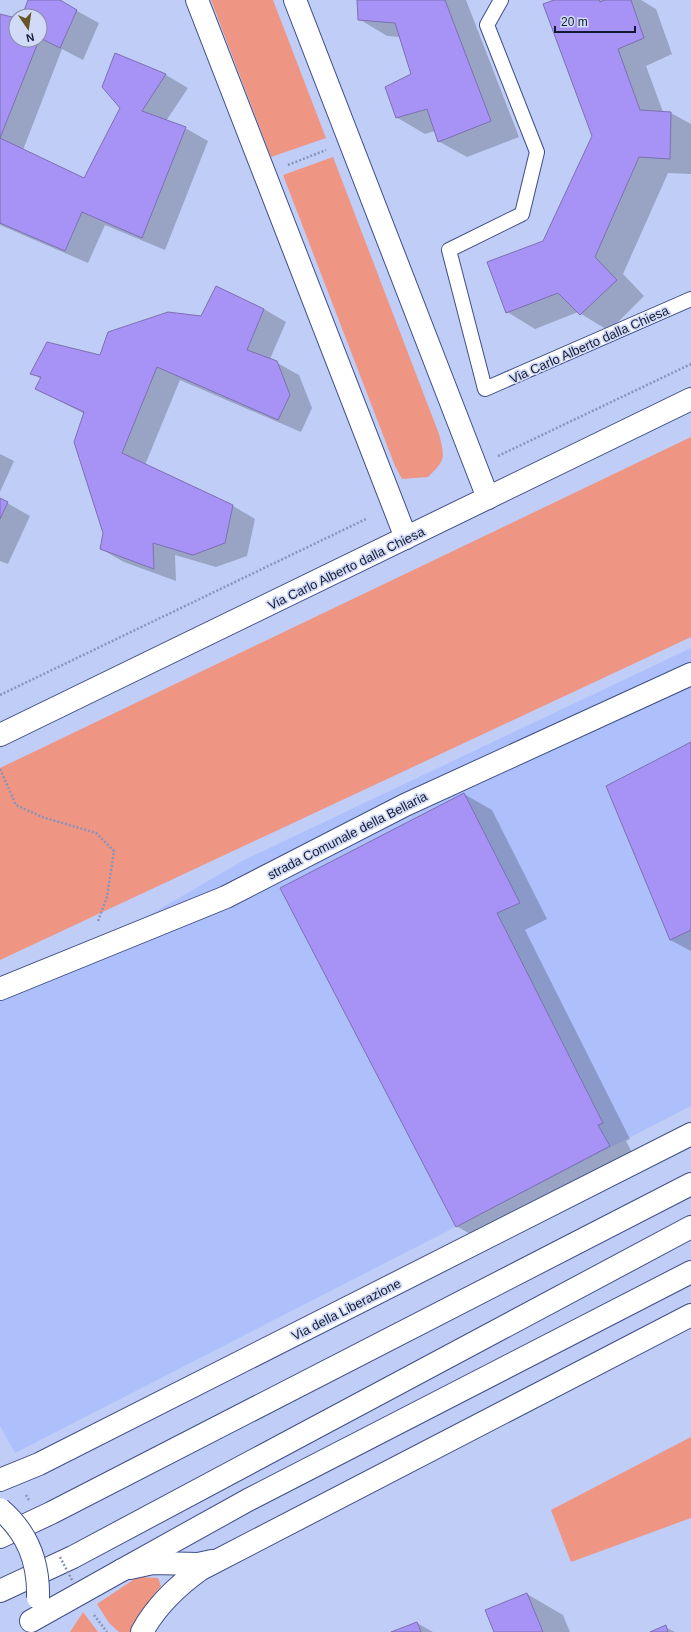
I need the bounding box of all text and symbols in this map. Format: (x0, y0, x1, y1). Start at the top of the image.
north arrow (8, 8, 48, 48)
scale bar (555, 8, 635, 34)
text: 20 m (561, 15, 588, 29)
text: N (25, 31, 35, 44)
street label: Via Carlo Alberto dalla Chiesa (507, 302, 672, 386)
street label: Via Carlo Alberto dalla Chiesa (265, 524, 428, 613)
street label: strada Comunale della Bellaria (265, 788, 430, 882)
street label: Via della Liberazione (289, 1275, 403, 1343)

